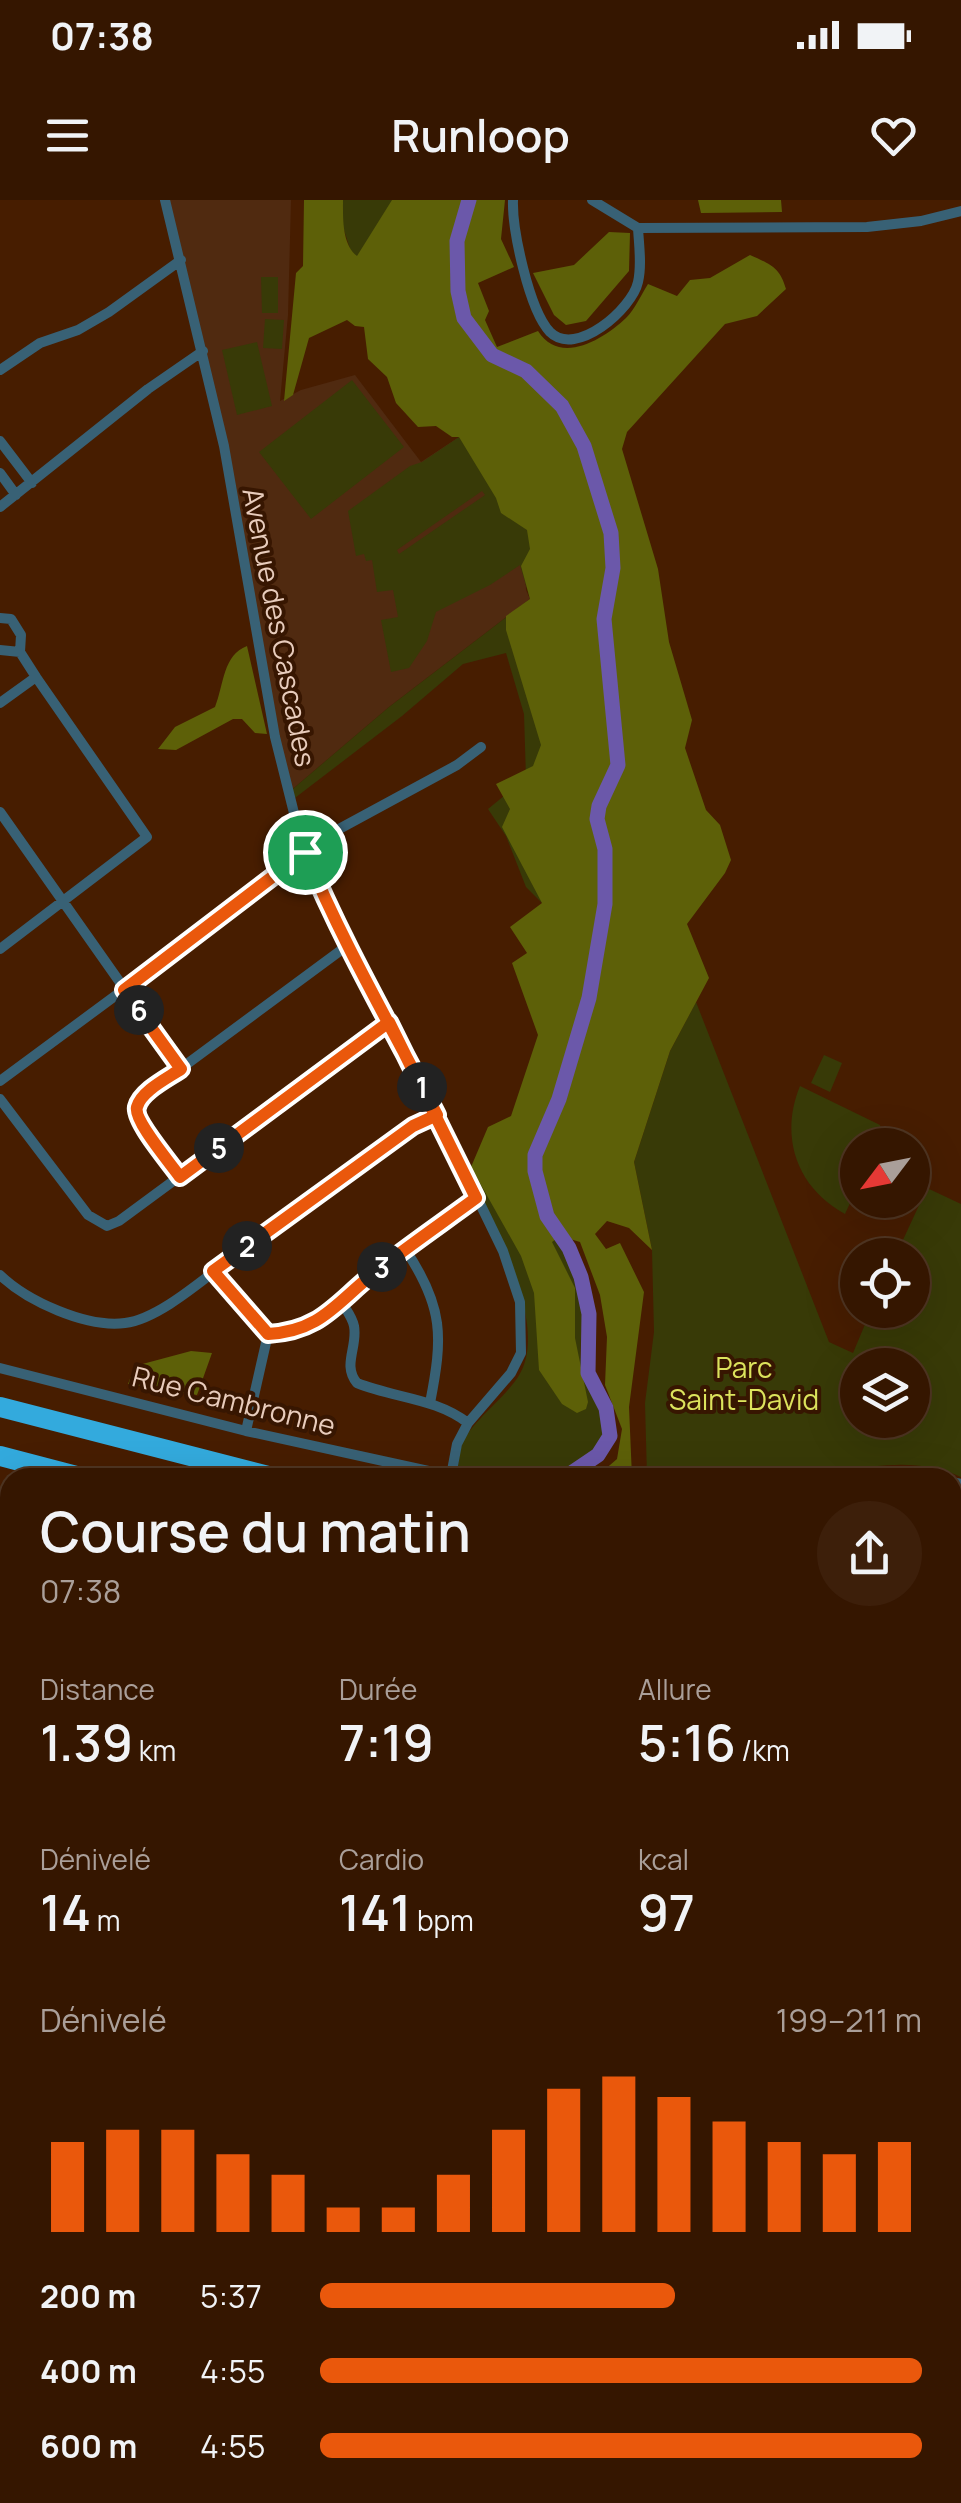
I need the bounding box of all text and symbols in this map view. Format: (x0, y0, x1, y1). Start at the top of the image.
text: 07:38 (50, 9, 154, 61)
text: Runloop (391, 104, 570, 166)
icon: menu (40, 108, 95, 163)
icon: heart (866, 108, 921, 163)
street label: Avenue des Cascades (234, 484, 326, 770)
pin (263, 810, 348, 895)
icon: arrive (278, 825, 333, 880)
pin: 6 (114, 985, 164, 1035)
text: 6 (130, 991, 148, 1029)
pin: 1 (397, 1062, 447, 1112)
text: 1 (416, 1068, 428, 1106)
pin: 5 (194, 1123, 244, 1173)
north arrow (840, 1128, 930, 1218)
map controls (840, 1128, 930, 1438)
text: 5 (211, 1129, 227, 1167)
pin: 2 (222, 1221, 272, 1271)
text: 2 (239, 1227, 255, 1265)
button: locate (840, 1238, 930, 1328)
pin: 3 (357, 1242, 407, 1292)
text: 3 (374, 1248, 390, 1286)
park label: Parc Saint-David (669, 1348, 819, 1418)
button: layers (840, 1348, 930, 1438)
street label: Rue Cambronne (128, 1356, 340, 1444)
text: Course du matin (40, 1493, 471, 1569)
button: share (817, 1501, 922, 1606)
text: 07:38 (40, 1569, 121, 1613)
text: Distance (40, 1670, 155, 1708)
text: Durée (339, 1670, 417, 1708)
text: Allure (638, 1670, 712, 1708)
text: 1.39 (40, 1708, 133, 1776)
text: 7:19 (339, 1708, 434, 1776)
text: 5:16 (638, 1708, 736, 1776)
text: km (133, 1731, 176, 1769)
text: /km (736, 1731, 790, 1769)
text: Dénivelé (40, 1840, 151, 1878)
text: Cardio (339, 1840, 424, 1878)
text: kcal (638, 1840, 689, 1878)
text: 14 (40, 1878, 91, 1946)
text: 141 (339, 1878, 411, 1946)
text: 97 (638, 1878, 695, 1946)
text: m (91, 1901, 121, 1939)
text: bpm (411, 1901, 474, 1939)
text: Dénivelé (40, 1998, 167, 2042)
text: 199–211 m (776, 1998, 922, 2042)
text: 200 m (40, 2274, 136, 2318)
text: 5:37 (200, 2274, 262, 2318)
text: 400 m (40, 2349, 137, 2393)
text: 4:55 (200, 2349, 265, 2393)
text: 600 m (40, 2424, 137, 2468)
text: 4:55 (200, 2424, 265, 2468)

